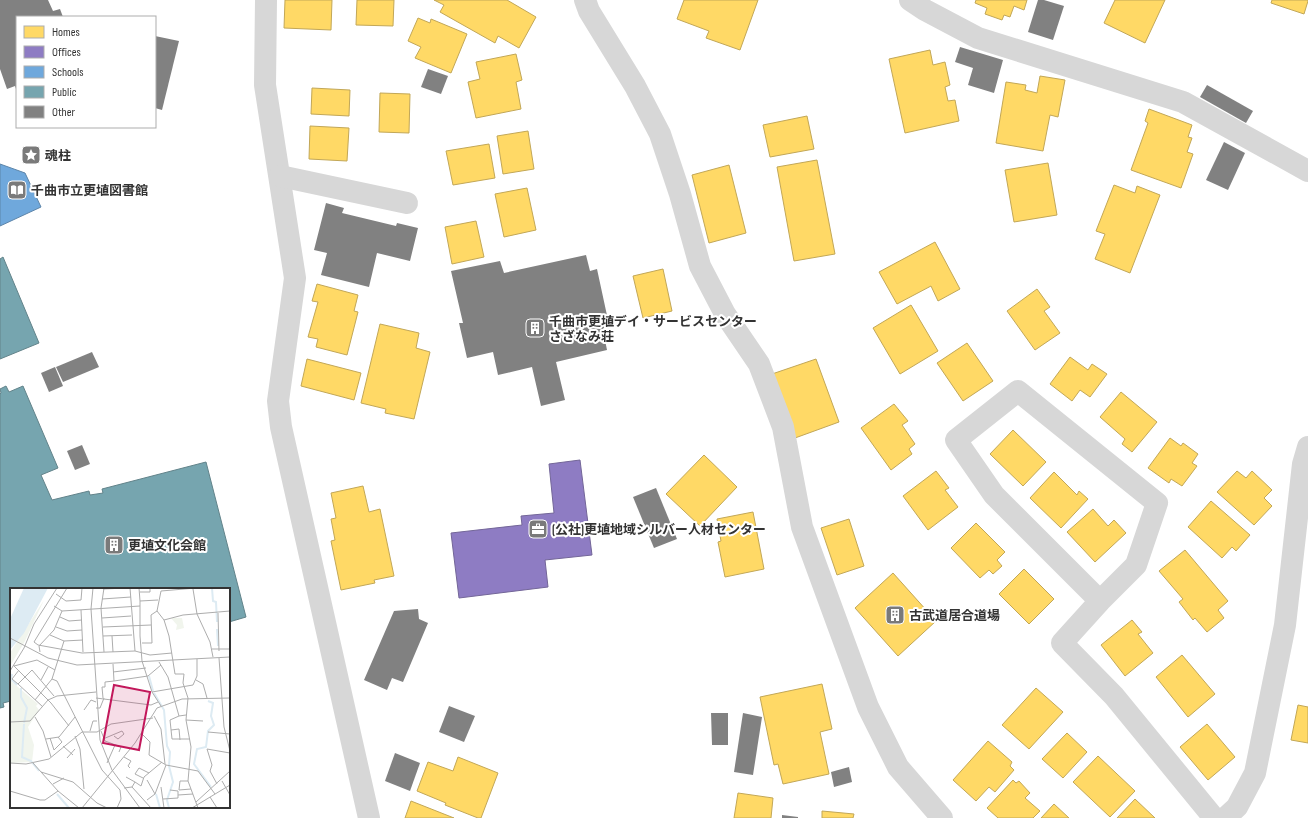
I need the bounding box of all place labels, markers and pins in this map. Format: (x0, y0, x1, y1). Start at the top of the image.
place icon: 魂柱 (20, 144, 42, 166)
place label: 魂柱 (45, 148, 71, 164)
library icon: 千曲市立更埴図書館 (6, 179, 28, 201)
place label: 千曲市立更埴図書館 (31, 183, 148, 199)
place label: 千曲市更埴デイ・サービスセンター さざなみ荘 (549, 314, 757, 345)
building icon: 千曲市更埴デイ・サービスセンター さざなみ荘 (524, 317, 546, 339)
office icon: (公社)更埴地域シルバー人材センター (527, 518, 549, 540)
place label: (公社)更埴地域シルバー人材センター (552, 522, 766, 538)
building icon: 更埴文化会館 (103, 534, 125, 556)
place label: 更埴文化会館 (128, 538, 206, 554)
building icon: 古武道居合道場 (884, 604, 906, 626)
place label: 古武道居合道場 (909, 608, 1000, 624)

